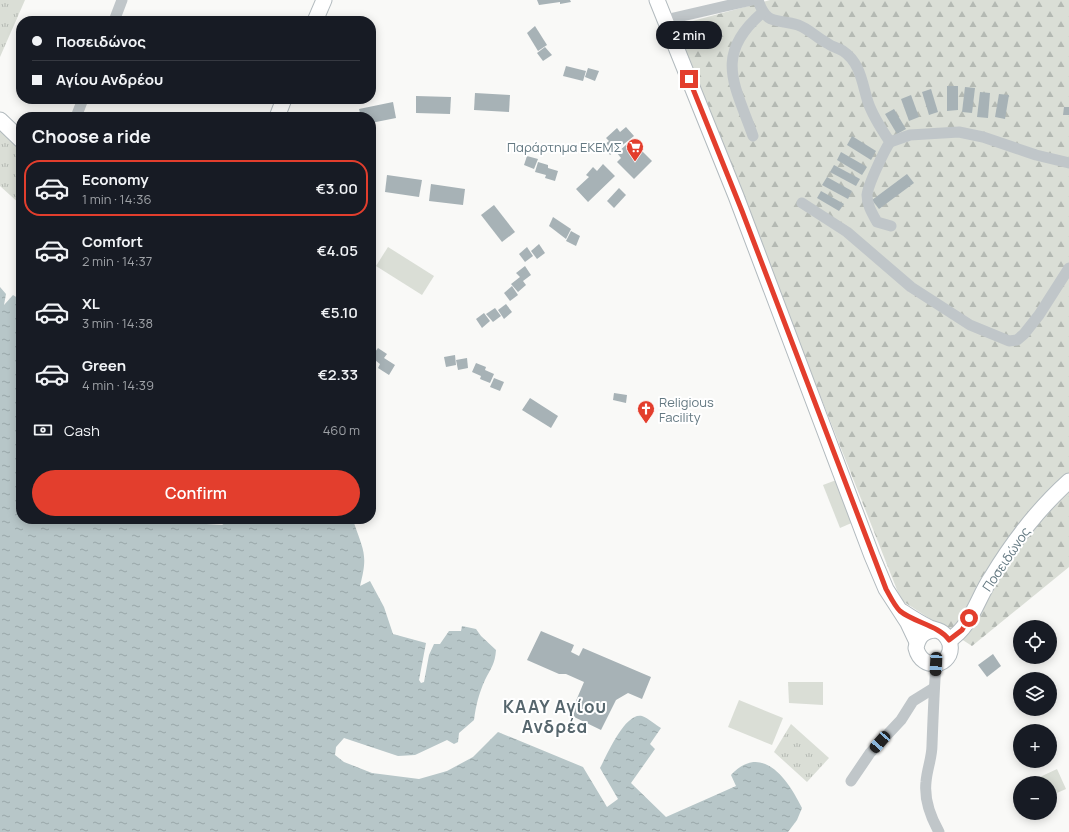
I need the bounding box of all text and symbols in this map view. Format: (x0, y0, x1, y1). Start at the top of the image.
callout: 2 min (656, 21, 722, 49)
text: 2 min (672, 26, 706, 44)
text: Ποσειδώνος (56, 31, 146, 52)
text: Αγίου Ανδρέου (56, 69, 163, 90)
route end (680, 70, 698, 88)
text: Choose a ride (32, 124, 151, 148)
supermarket icon: Παράρτημα ΕΚΕΜΣ (625, 137, 645, 162)
place label: Παράρτημα ΕΚΕΜΣ (507, 138, 622, 156)
text: Economy (82, 169, 149, 190)
icon: car (34, 170, 70, 206)
text: €3.00 (316, 178, 358, 199)
text: 1 min · 14:36 (82, 190, 151, 208)
text: Comfort (82, 231, 143, 252)
icon: car (34, 232, 70, 268)
text: €4.05 (317, 240, 358, 261)
text: 2 min · 14:37 (82, 252, 152, 270)
text: XL (82, 293, 100, 314)
icon: car (34, 294, 70, 330)
text: €5.10 (321, 302, 358, 323)
text: 3 min · 14:38 (82, 314, 153, 332)
text: Green (82, 355, 126, 376)
icon: car (34, 356, 70, 392)
text: €2.33 (318, 364, 358, 385)
text: 4 min · 14:39 (82, 376, 154, 394)
place label: Religious Facility (659, 393, 714, 426)
church icon: Religious Facility (636, 399, 656, 424)
icon: cash (32, 419, 54, 441)
text: Cash (64, 420, 100, 441)
text: 460 m (323, 421, 360, 439)
button: Confirm (32, 470, 360, 516)
street label: Ποσειδώνος (978, 523, 1034, 595)
route start (960, 609, 978, 627)
map controls (1013, 620, 1057, 820)
button: locate (1013, 620, 1057, 664)
car (929, 652, 943, 676)
button: layers (1013, 672, 1057, 716)
district label: ΚΑΑΥ Αγίου Ανδρέα (503, 695, 607, 738)
button: + (1013, 724, 1057, 768)
car (868, 729, 892, 755)
button: − (1013, 776, 1057, 820)

